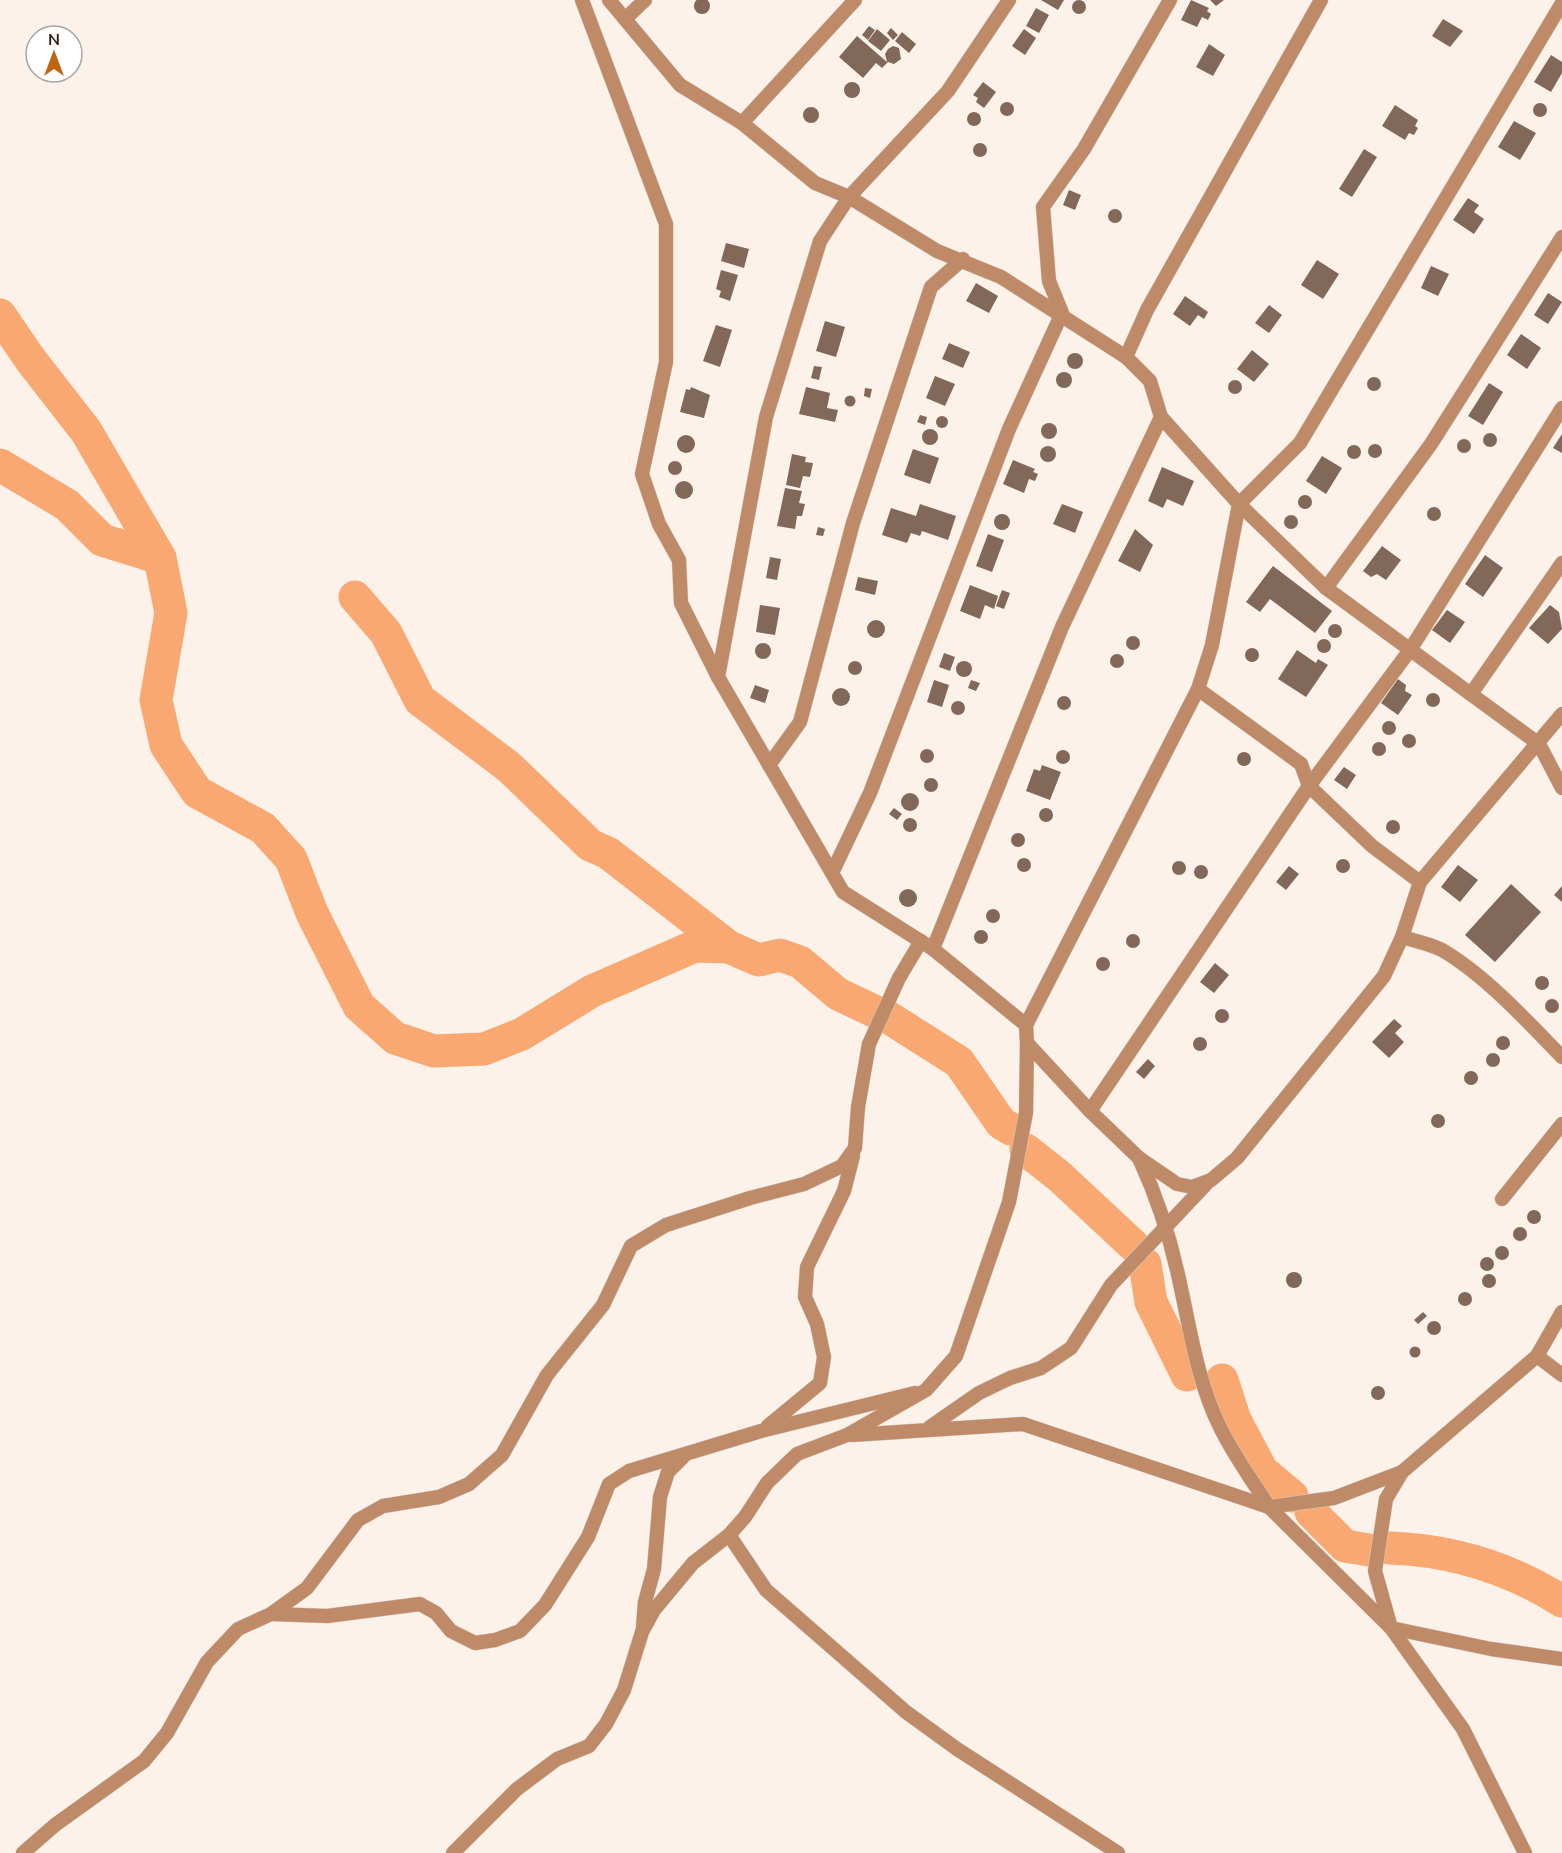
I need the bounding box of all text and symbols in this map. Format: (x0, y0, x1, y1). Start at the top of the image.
north arrow (24, 24, 84, 84)
text: N (48, 29, 60, 51)

